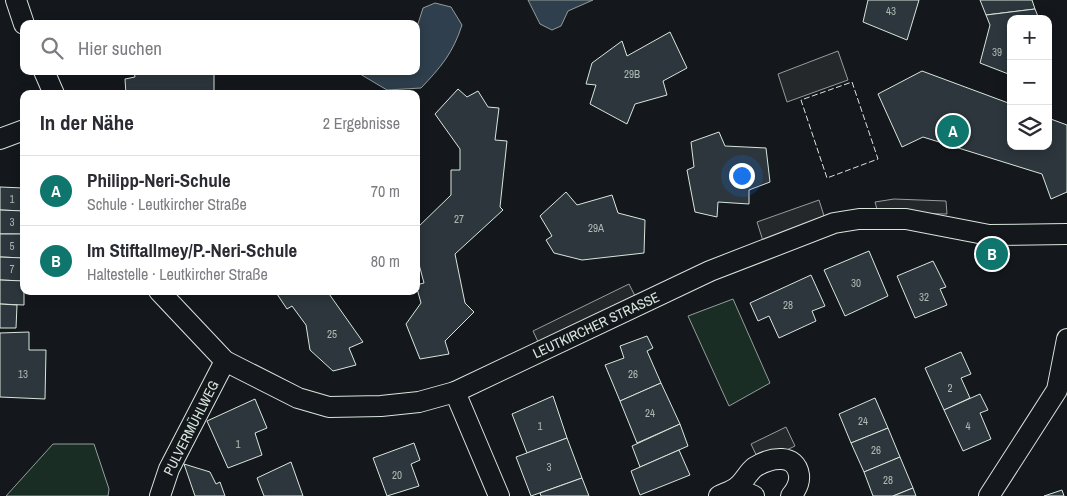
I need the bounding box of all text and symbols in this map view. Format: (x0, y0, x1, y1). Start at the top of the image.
house number: 43 (886, 4, 896, 18)
map controls (1007, 15, 1052, 150)
button: + (1007, 15, 1052, 60)
search box (20, 20, 420, 75)
icon: search (38, 34, 66, 62)
text: Hier suchen (78, 35, 162, 61)
house number: 39 (992, 45, 1002, 59)
button: − (1007, 60, 1052, 105)
house number: 29B (624, 67, 640, 81)
button: layers (1007, 105, 1052, 150)
text: In der Nähe (40, 108, 134, 137)
text: 2 Ergebnisse (323, 112, 400, 134)
pin: A (937, 112, 969, 150)
your location (729, 163, 755, 189)
text: Philipp-Neri-Schule (87, 167, 231, 193)
text: A (51, 180, 61, 202)
text: 70 m (371, 180, 400, 202)
house number: 1 (9, 192, 15, 206)
text: Schule · Leutkircher Straße (87, 193, 247, 215)
house number: 27 (454, 212, 464, 226)
house number: 3 (9, 215, 15, 229)
house number: 29A (588, 221, 605, 235)
pin: B (976, 235, 1008, 273)
text: Im Stiftallmey/P.-Neri-Schule (87, 237, 297, 263)
house number: 5 (9, 239, 15, 253)
text: B (51, 250, 61, 272)
text: 80 m (371, 250, 400, 272)
house number: 7 (9, 262, 15, 276)
text: Haltestelle · Leutkircher Straße (87, 263, 268, 285)
house number: 30 (851, 276, 861, 290)
street label: LEUTKIRCHER STRASSE (530, 288, 662, 362)
house number: 32 (919, 290, 929, 304)
house number: 28 (783, 298, 793, 312)
house number: 25 (327, 327, 337, 341)
house number: 13 (18, 367, 28, 381)
house number: 26 (628, 367, 638, 381)
street label: PULVERMÜHLWEG (159, 377, 223, 479)
house number: 2 (947, 381, 953, 395)
house number: 24 (645, 406, 655, 420)
house number: 24 (858, 414, 868, 428)
house number: 1 (537, 419, 543, 433)
house number: 4 (965, 419, 971, 433)
house number: 1 (235, 437, 241, 451)
house number: 26 (871, 443, 881, 457)
house number: 3 (546, 460, 552, 474)
house number: 20 (392, 468, 402, 482)
house number: 28 (883, 473, 893, 487)

